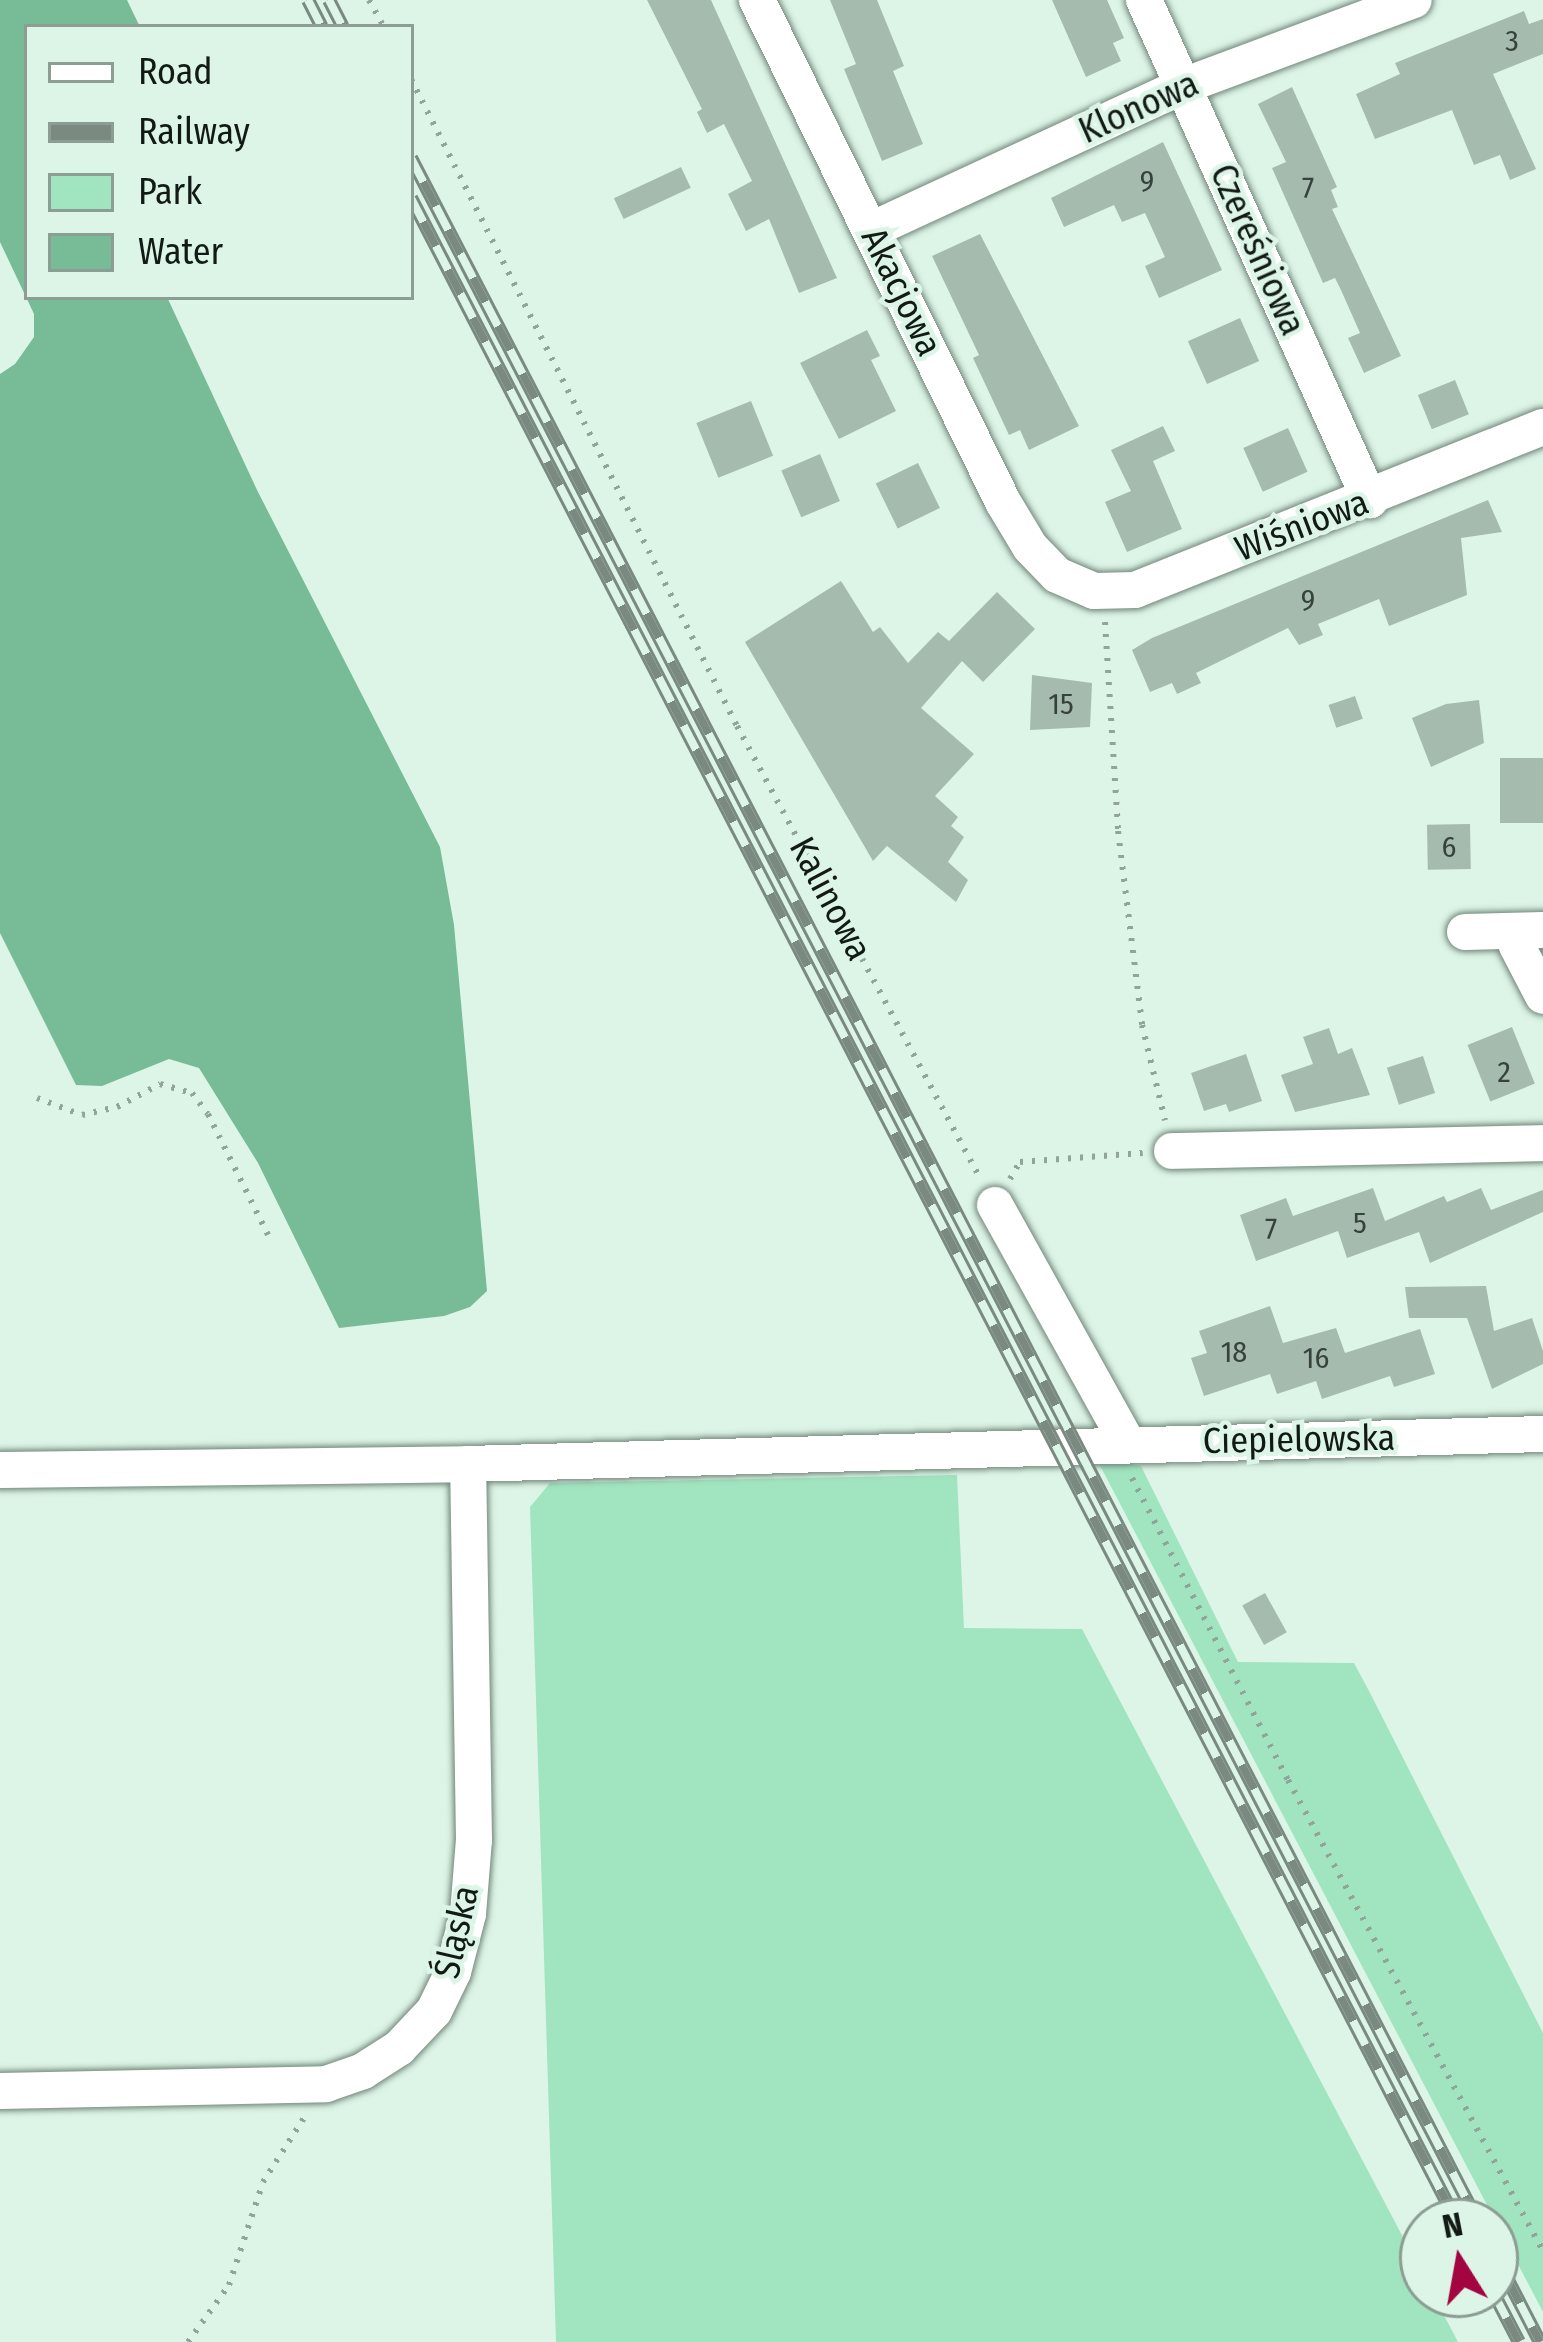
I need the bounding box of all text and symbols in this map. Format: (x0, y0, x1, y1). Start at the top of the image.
house number: 3 (1505, 23, 1519, 59)
legend (24, 24, 414, 300)
text: Road (138, 50, 213, 94)
street label: Klonowa (1073, 63, 1205, 153)
text: Railway (138, 110, 250, 154)
street label: Czereśniowa (1200, 158, 1314, 342)
house number: 9 (1140, 163, 1154, 199)
text: Park (138, 170, 202, 214)
house number: 7 (1302, 170, 1314, 206)
street label: Akacjowa (852, 221, 950, 363)
text: Water (138, 230, 223, 274)
street label: Wiśniowa (1229, 481, 1375, 571)
house number: 9 (1301, 582, 1315, 618)
house number: 15 (1048, 686, 1074, 722)
house number: 6 (1442, 829, 1456, 865)
street label: Kalinowa (780, 830, 880, 968)
house number: 2 (1497, 1054, 1511, 1090)
house number: 5 (1353, 1205, 1367, 1241)
house number: 7 (1265, 1211, 1277, 1247)
house number: 18 (1221, 1334, 1247, 1370)
house number: 16 (1303, 1340, 1329, 1376)
street label: Ciepielowska (1203, 1417, 1395, 1463)
street label: Śląska (425, 1881, 489, 1983)
north arrow (1399, 2198, 1519, 2318)
text: N (1439, 2204, 1466, 2247)

